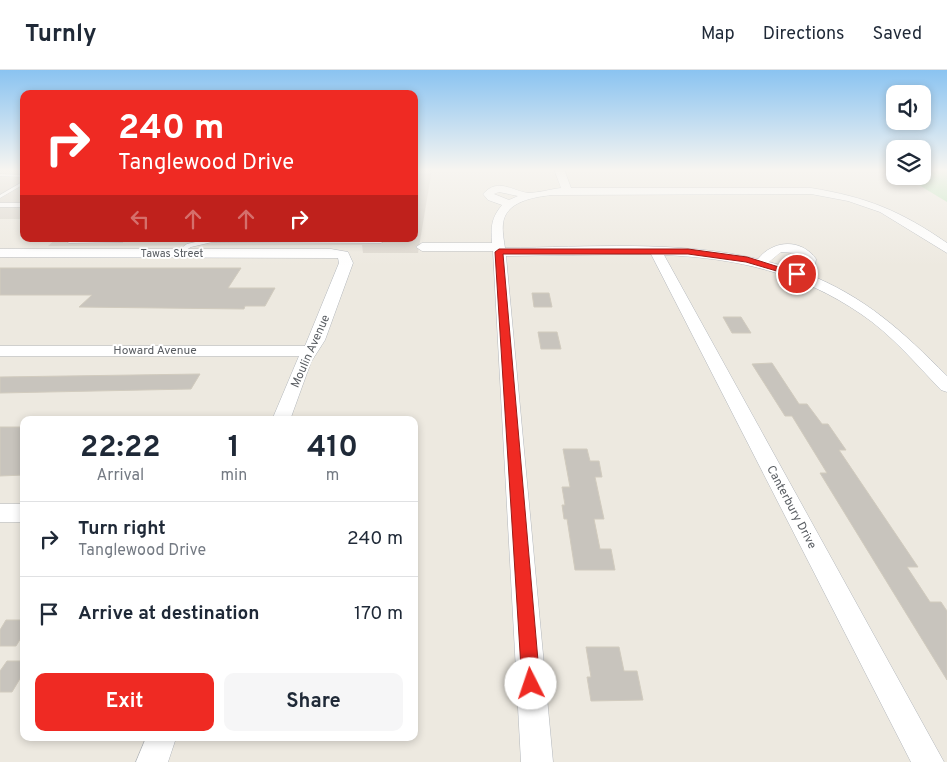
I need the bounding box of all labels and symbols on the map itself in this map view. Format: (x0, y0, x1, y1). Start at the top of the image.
street label: Tawas Street (141, 247, 203, 261)
pin (776, 253, 818, 295)
street label: Moulin Avenue (288, 312, 334, 391)
street label: Howard Avenue (113, 343, 197, 359)
street label: Canterbury Drive (762, 463, 820, 552)
position arrow (504, 657, 556, 709)

